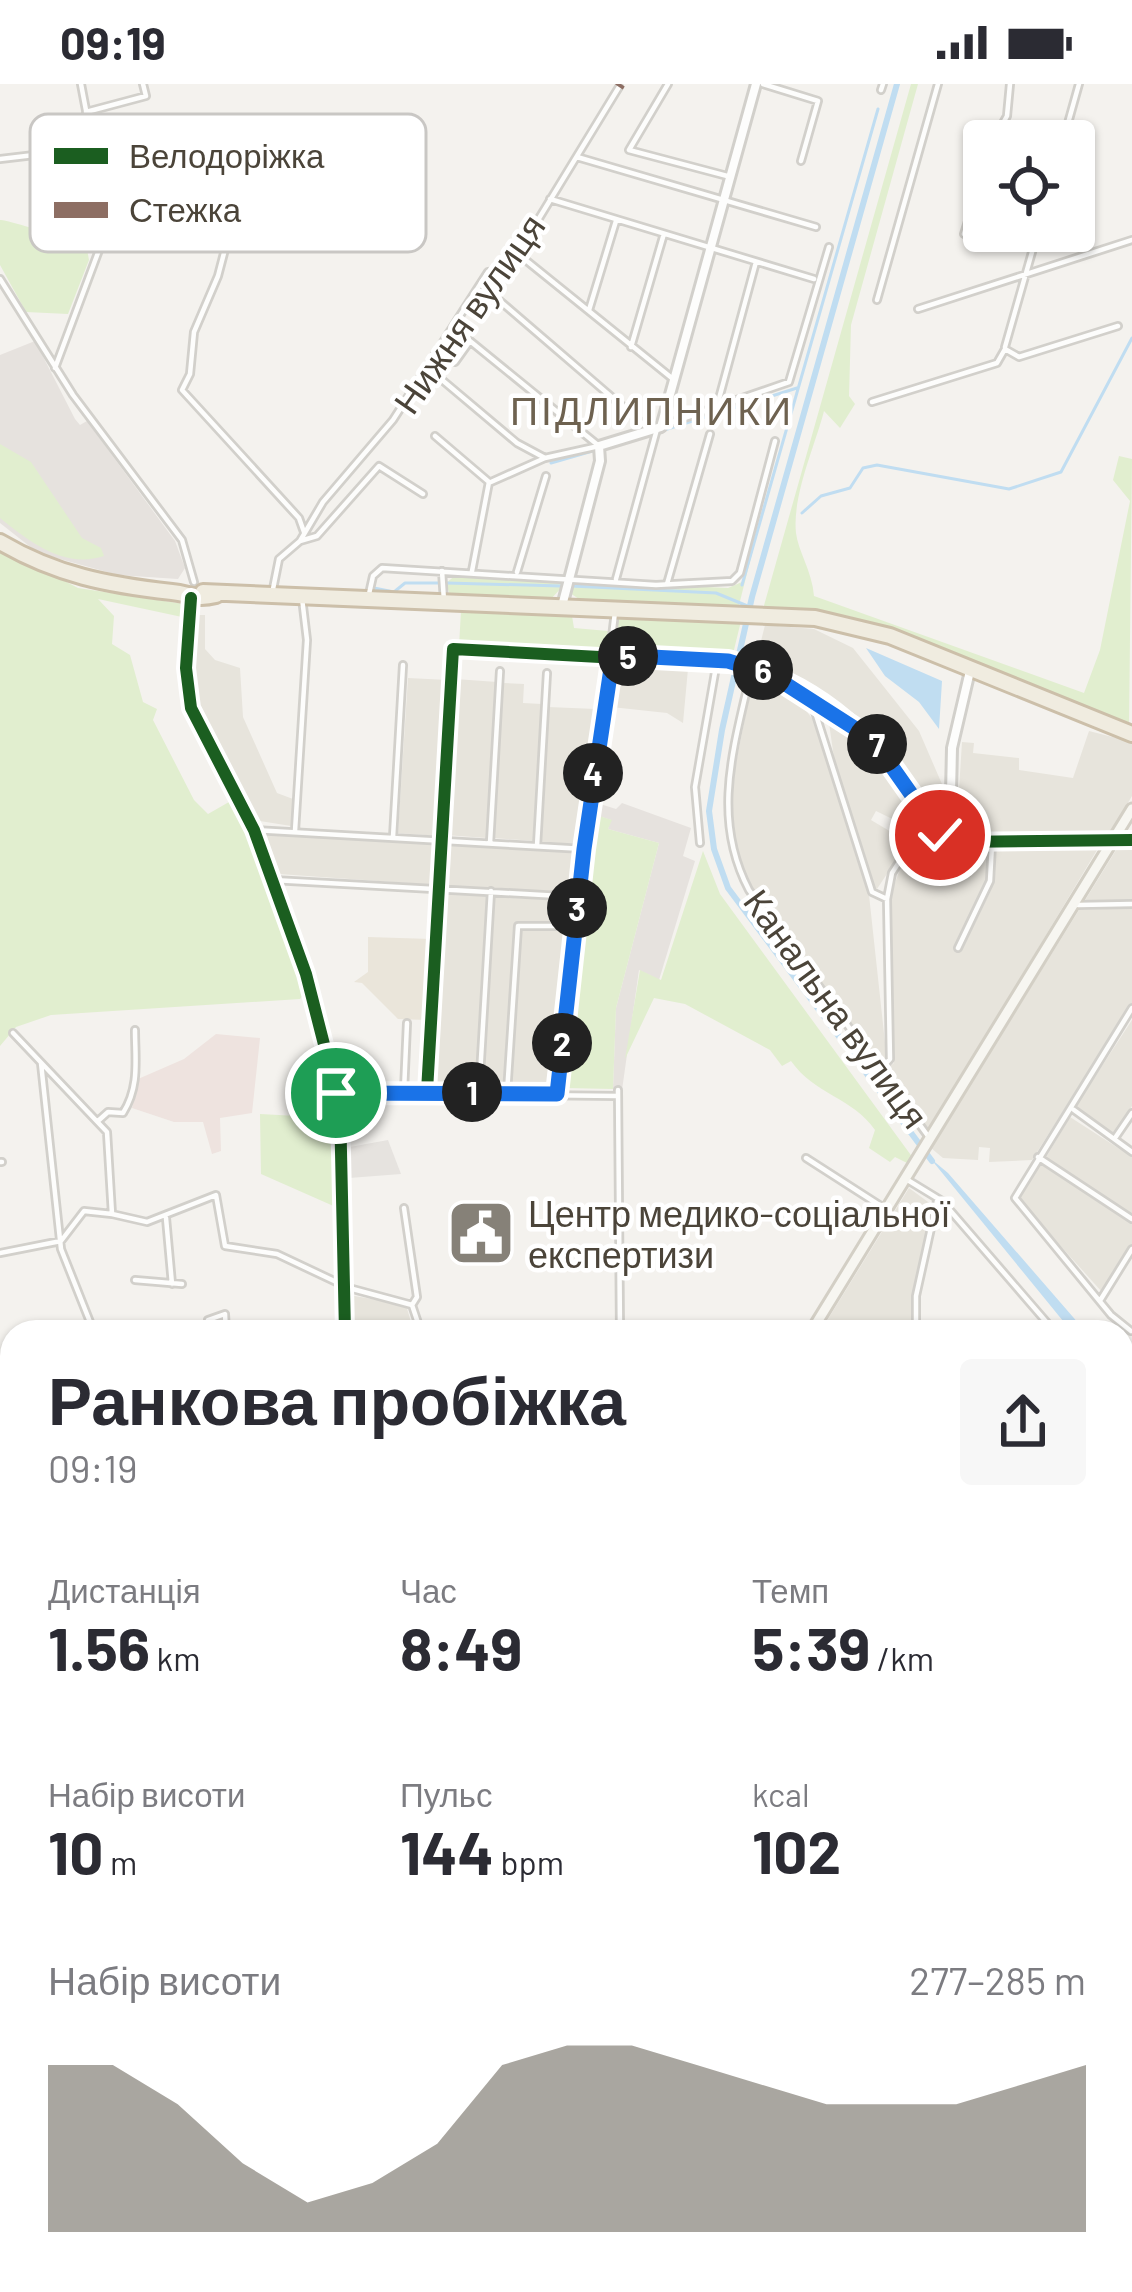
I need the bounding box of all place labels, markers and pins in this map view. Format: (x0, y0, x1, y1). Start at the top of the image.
pin: 5 (598, 626, 658, 686)
pin: 6 (733, 640, 793, 700)
pin: 7 (847, 714, 907, 774)
pin: 4 (563, 743, 623, 803)
pin (889, 784, 991, 886)
pin: 3 (547, 878, 607, 938)
pin: 2 (532, 1013, 592, 1073)
pin (285, 1042, 387, 1144)
pin: 1 (442, 1062, 502, 1122)
place label: Центр медико-соціальної експертизи (528, 1191, 950, 1276)
public building icon: Центр медико-соціальної експертизи (446, 1198, 516, 1268)

